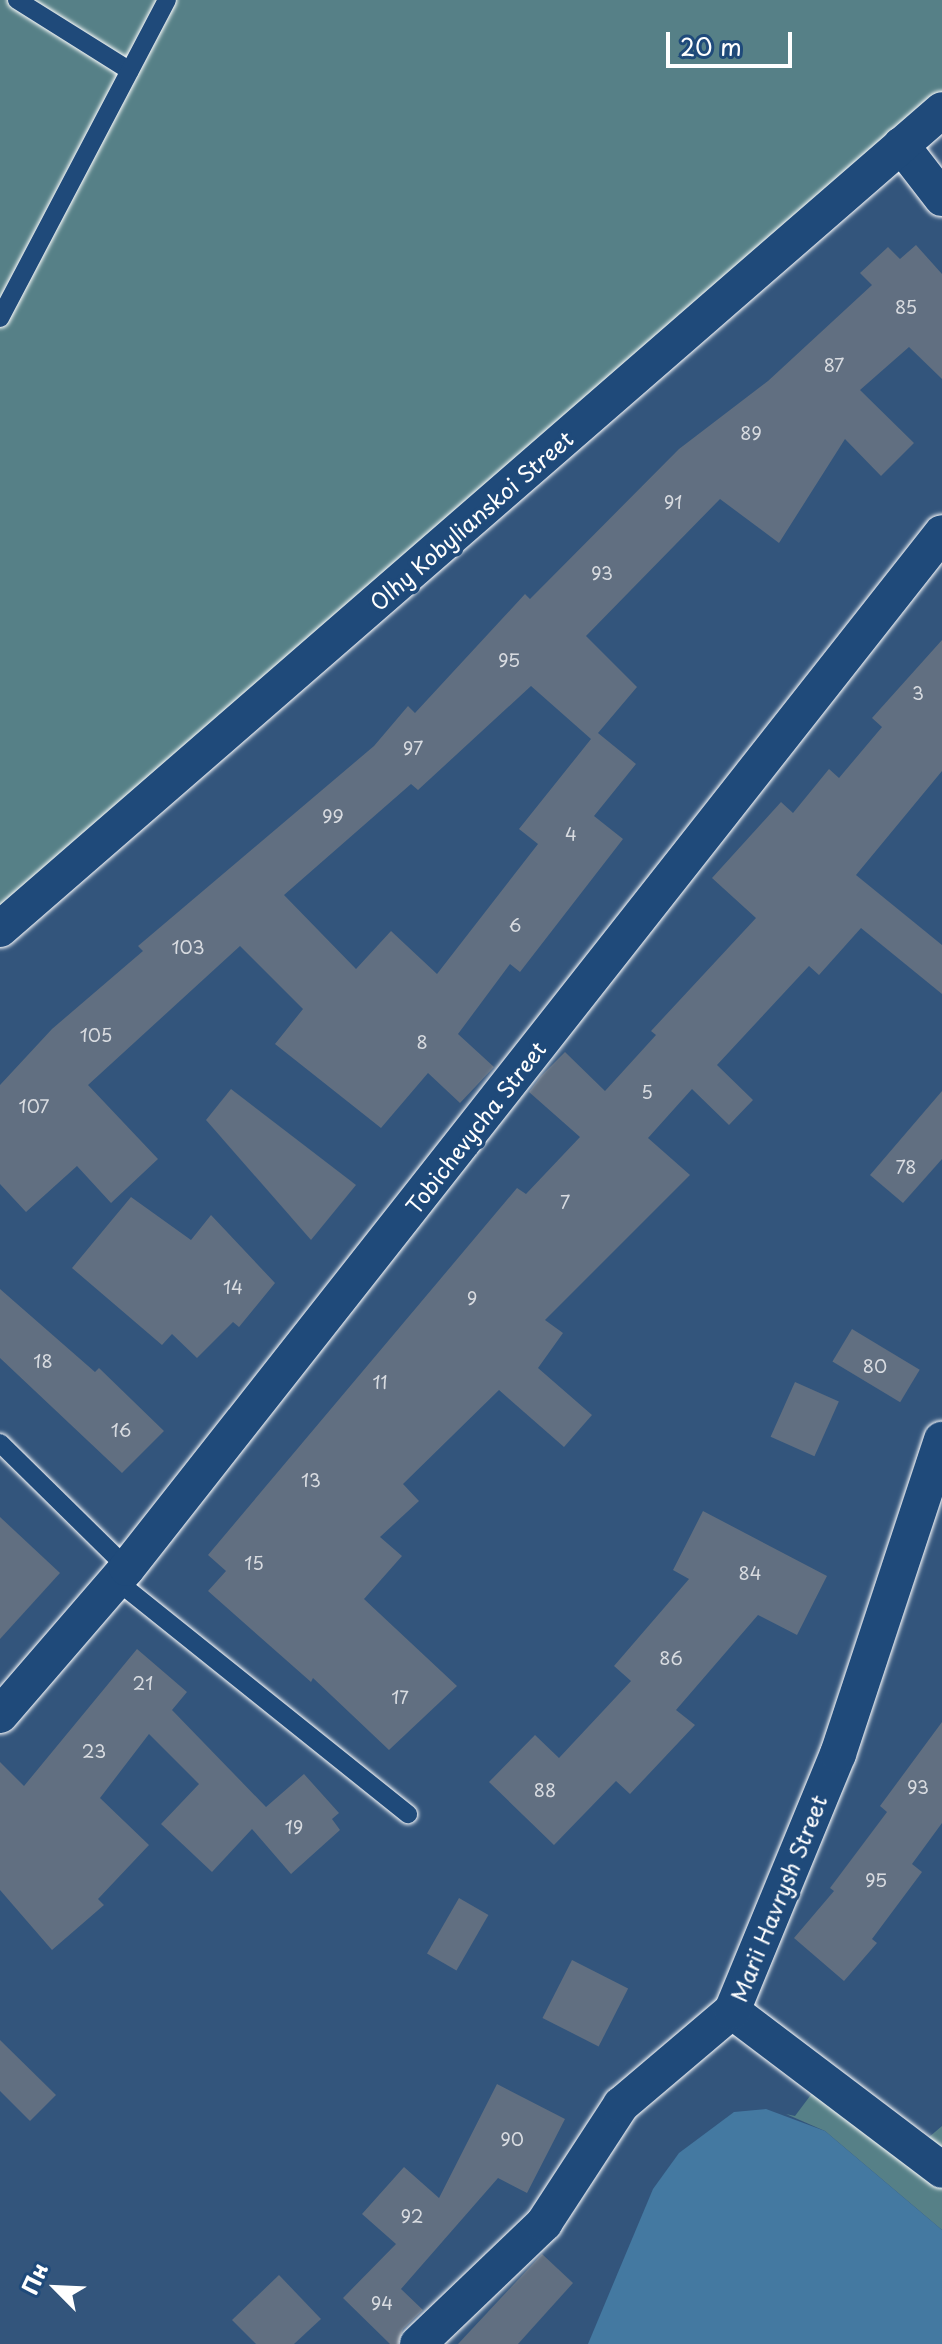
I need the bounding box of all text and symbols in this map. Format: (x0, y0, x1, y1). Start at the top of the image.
scale bar (670, 16, 796, 66)
text: 20 m (680, 28, 742, 64)
house number: 85 (895, 296, 917, 318)
house number: 87 (824, 354, 844, 376)
house number: 89 (740, 422, 762, 444)
street label: Olhy Kobylianskoi Street (363, 424, 579, 616)
house number: 91 (664, 491, 682, 513)
house number: 93 (591, 562, 613, 584)
house number: 95 (498, 649, 520, 671)
house number: 3 (912, 682, 924, 704)
house number: 97 (403, 737, 423, 759)
house number: 99 (322, 805, 344, 827)
house number: 4 (565, 823, 577, 845)
house number: 6 (509, 914, 521, 936)
house number: 103 (171, 936, 205, 958)
house number: 105 (80, 1024, 112, 1046)
house number: 8 (416, 1031, 428, 1053)
street label: Tobichevycha Street (399, 1035, 551, 1219)
house number: 5 (641, 1081, 653, 1103)
house number: 107 (19, 1095, 49, 1117)
house number: 78 (896, 1156, 916, 1178)
house number: 7 (560, 1191, 570, 1213)
house number: 14 (223, 1276, 243, 1298)
house number: 9 (467, 1287, 477, 1309)
house number: 18 (33, 1350, 53, 1372)
house number: 80 (863, 1355, 887, 1377)
house number: 11 (372, 1371, 388, 1393)
house number: 16 (111, 1419, 131, 1441)
house number: 13 (301, 1469, 321, 1491)
house number: 15 (244, 1552, 264, 1574)
house number: 84 (738, 1562, 762, 1584)
house number: 86 (659, 1647, 683, 1669)
house number: 21 (133, 1672, 153, 1694)
house number: 17 (391, 1686, 409, 1708)
house number: 23 (82, 1740, 106, 1762)
house number: 93 (907, 1776, 929, 1798)
house number: 88 (534, 1779, 556, 1801)
street label: Marii Havrysh Street (724, 1790, 832, 2006)
house number: 19 (285, 1816, 303, 1838)
house number: 95 (865, 1869, 887, 1891)
house number: 90 (500, 2128, 524, 2150)
house number: 92 (401, 2205, 423, 2227)
north arrow (16, 2248, 96, 2328)
text: Пн (12, 2257, 55, 2299)
house number: 94 (371, 2292, 393, 2314)

